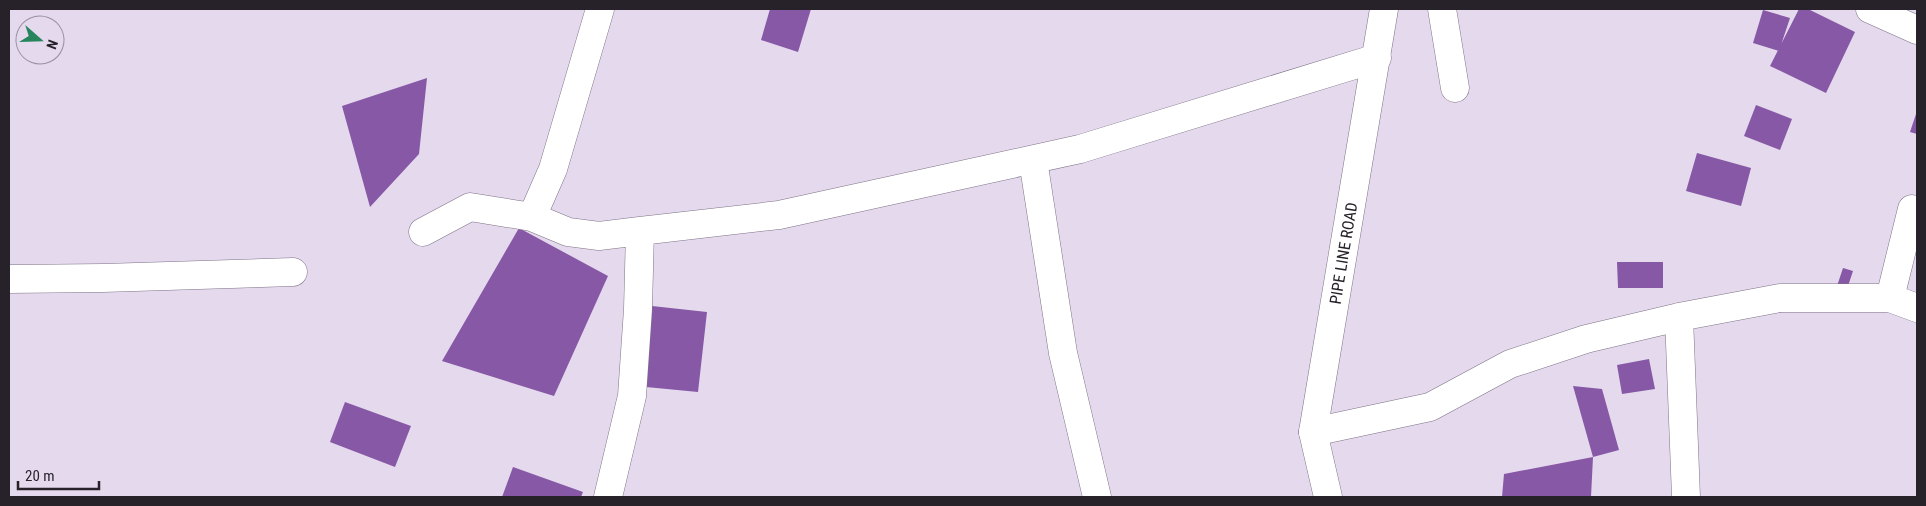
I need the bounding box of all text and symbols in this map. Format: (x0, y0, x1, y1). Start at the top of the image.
north arrow (15, 15, 65, 65)
text: N (43, 38, 61, 51)
street label: PIPE LINE ROAD (1325, 201, 1361, 306)
scale bar (18, 458, 99, 490)
text: 20 m (25, 467, 55, 485)

